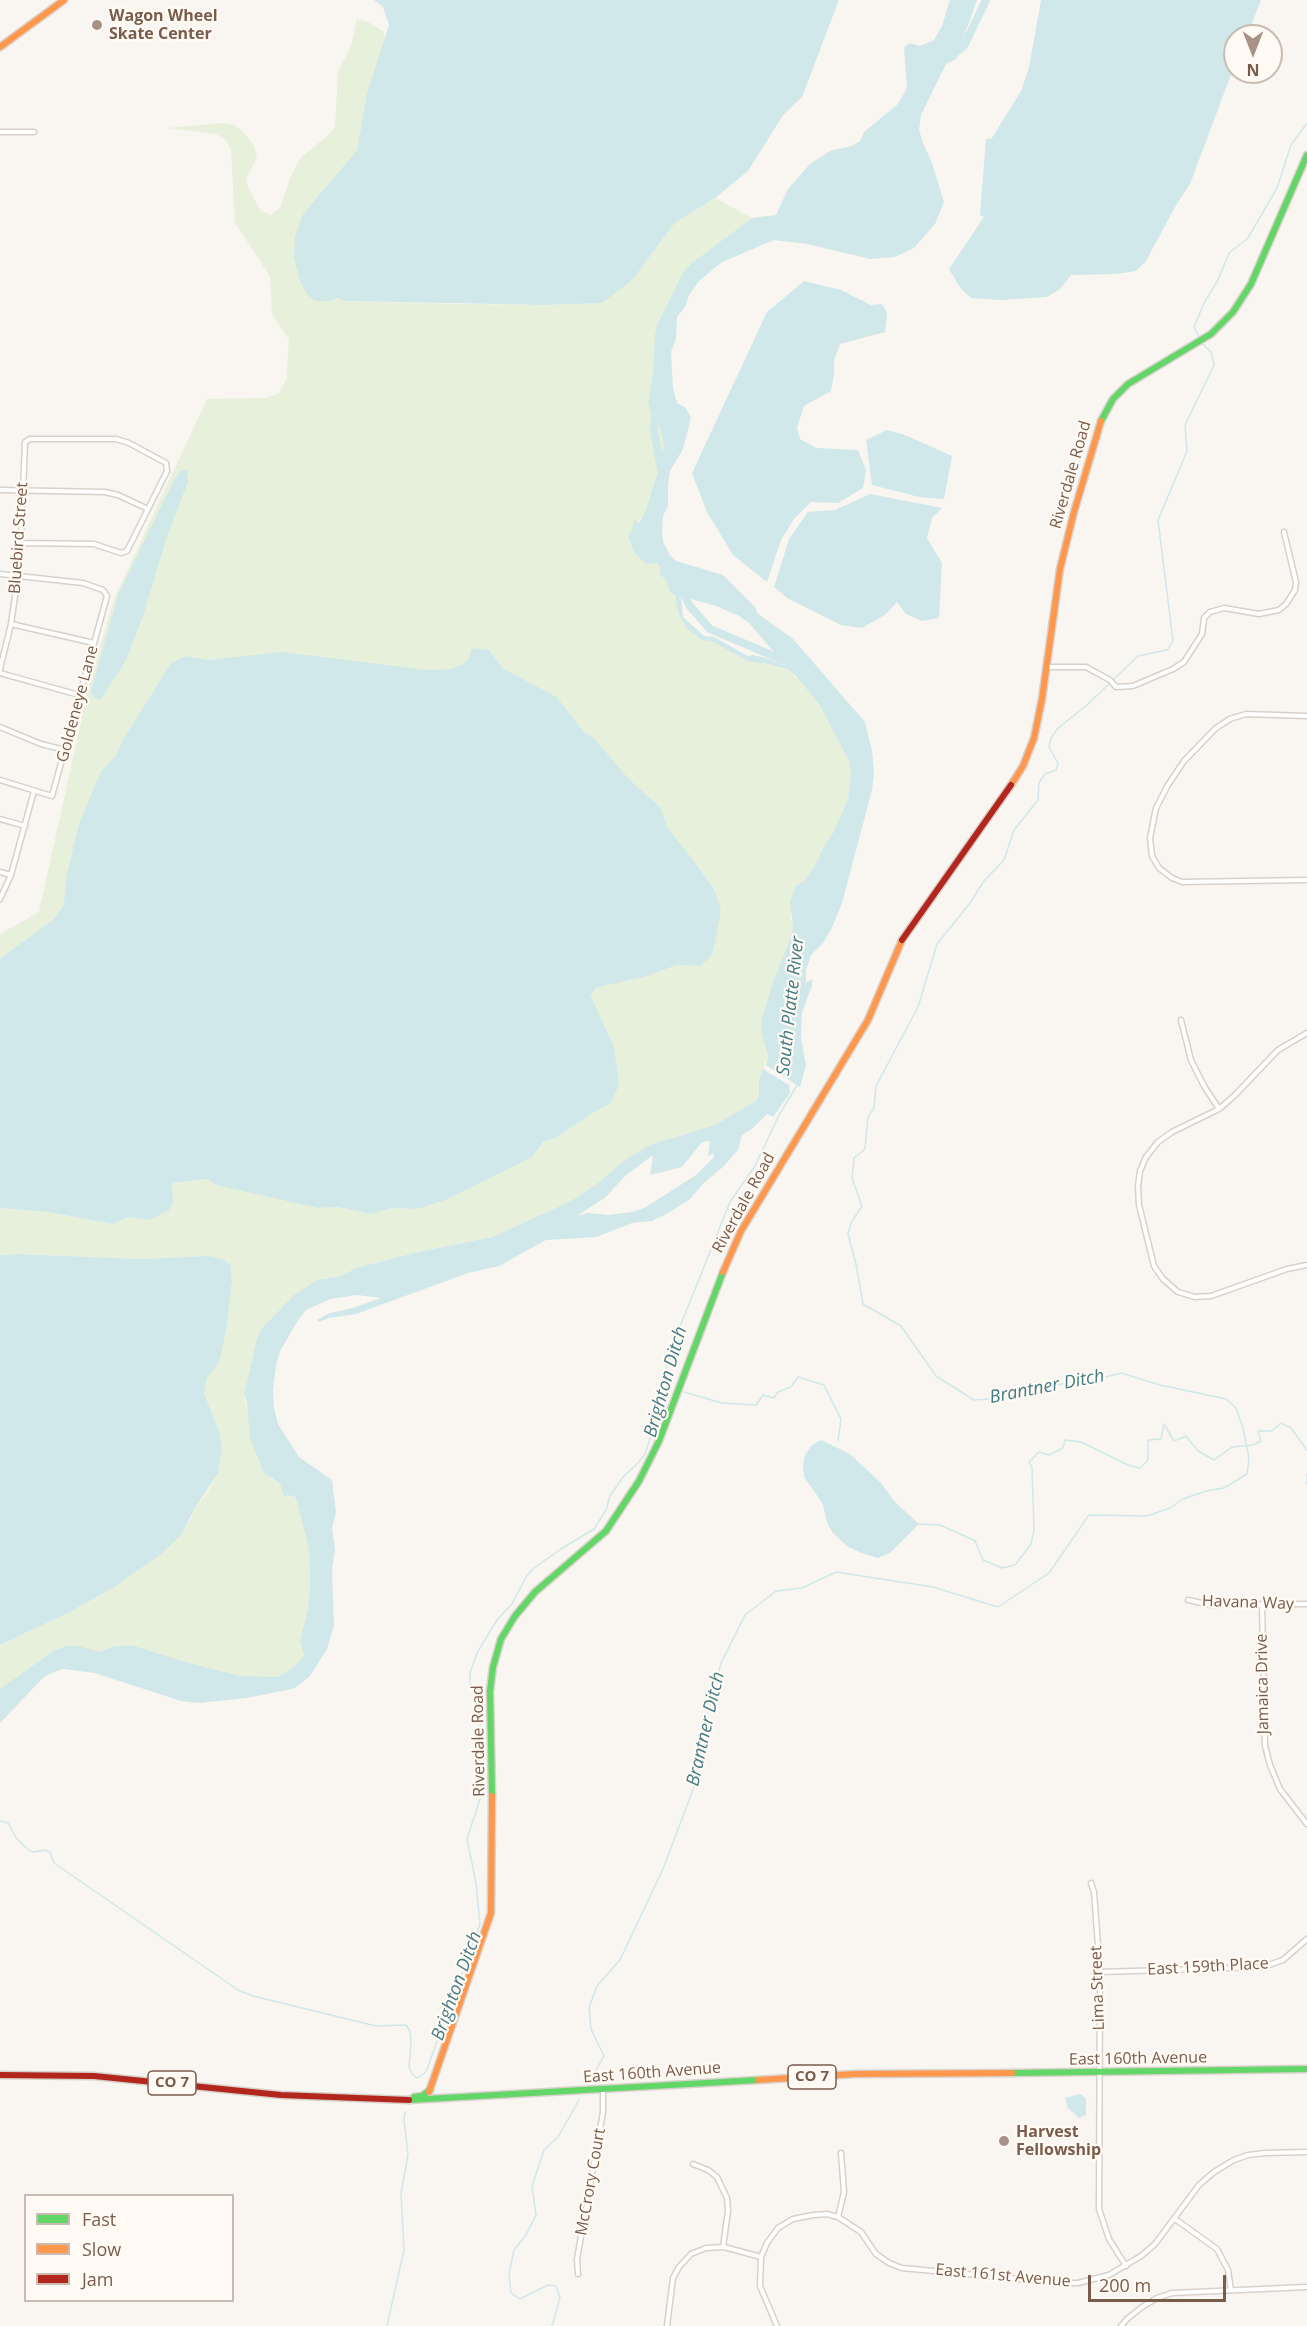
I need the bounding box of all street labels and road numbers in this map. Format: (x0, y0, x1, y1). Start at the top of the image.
street label: Riverdale Road (1046, 419, 1096, 531)
street label: Bluebird Street (6, 481, 32, 595)
street label: Goldeneye Lane (53, 644, 103, 764)
street label: Riverdale Road (709, 1150, 779, 1256)
street label: Havana Way (1202, 1592, 1294, 1614)
street label: Jamaica Drive (1253, 1633, 1273, 1735)
street label: Riverdale Road (468, 1685, 490, 1797)
street label: Lima Street (1087, 1945, 1109, 2031)
street label: East 159th Place (1147, 1954, 1269, 1980)
street label: East 160th Avenue (1069, 2048, 1207, 2070)
street label: East 160th Avenue (582, 2059, 722, 2087)
road number: CO 7 (788, 2065, 836, 2089)
road number: CO 7 (148, 2071, 196, 2095)
street label: McCrory Court (572, 2127, 610, 2237)
street label: East 161st Avenue (934, 2261, 1072, 2291)

